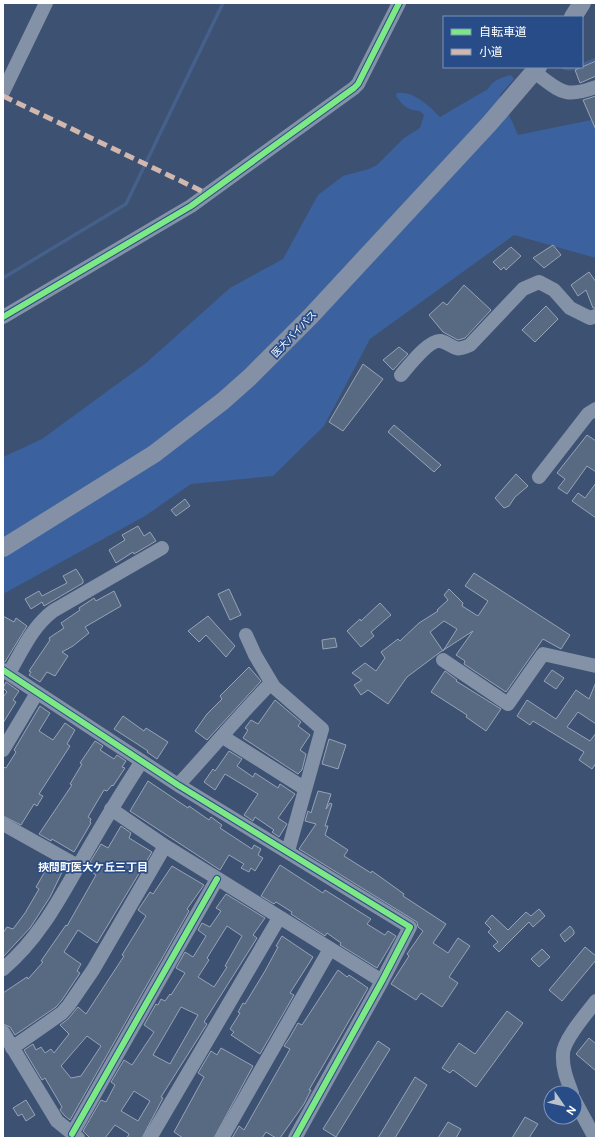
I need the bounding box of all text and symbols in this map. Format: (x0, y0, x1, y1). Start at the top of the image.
legend (443, 16, 583, 68)
text: 自転車道 (479, 24, 527, 40)
text: 小道 (479, 44, 503, 60)
street label: 医大バイパス (269, 308, 319, 360)
district label: 挾間町医大ケ丘三丁目 (38, 860, 148, 874)
north arrow (543, 1085, 583, 1125)
text: N (563, 1103, 579, 1118)

